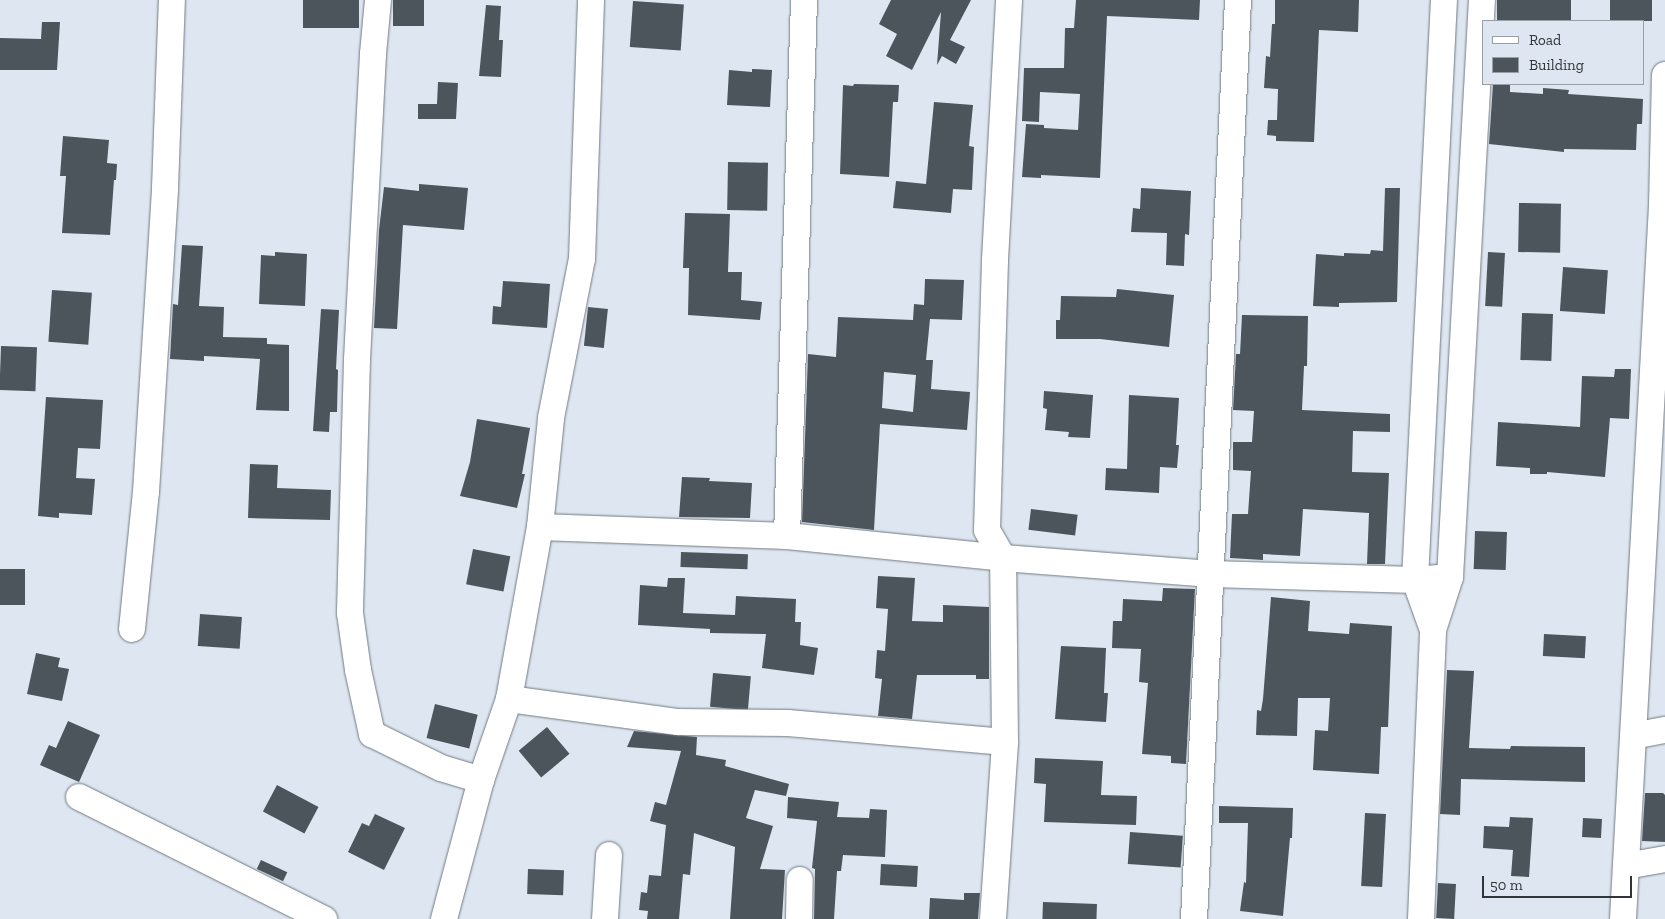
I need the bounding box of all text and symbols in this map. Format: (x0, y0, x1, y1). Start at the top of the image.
legend (1482, 20, 1645, 85)
text: Road (1529, 31, 1561, 49)
text: Building (1529, 56, 1584, 74)
scale bar (1485, 866, 1635, 898)
text: 50 m (1490, 876, 1523, 894)

